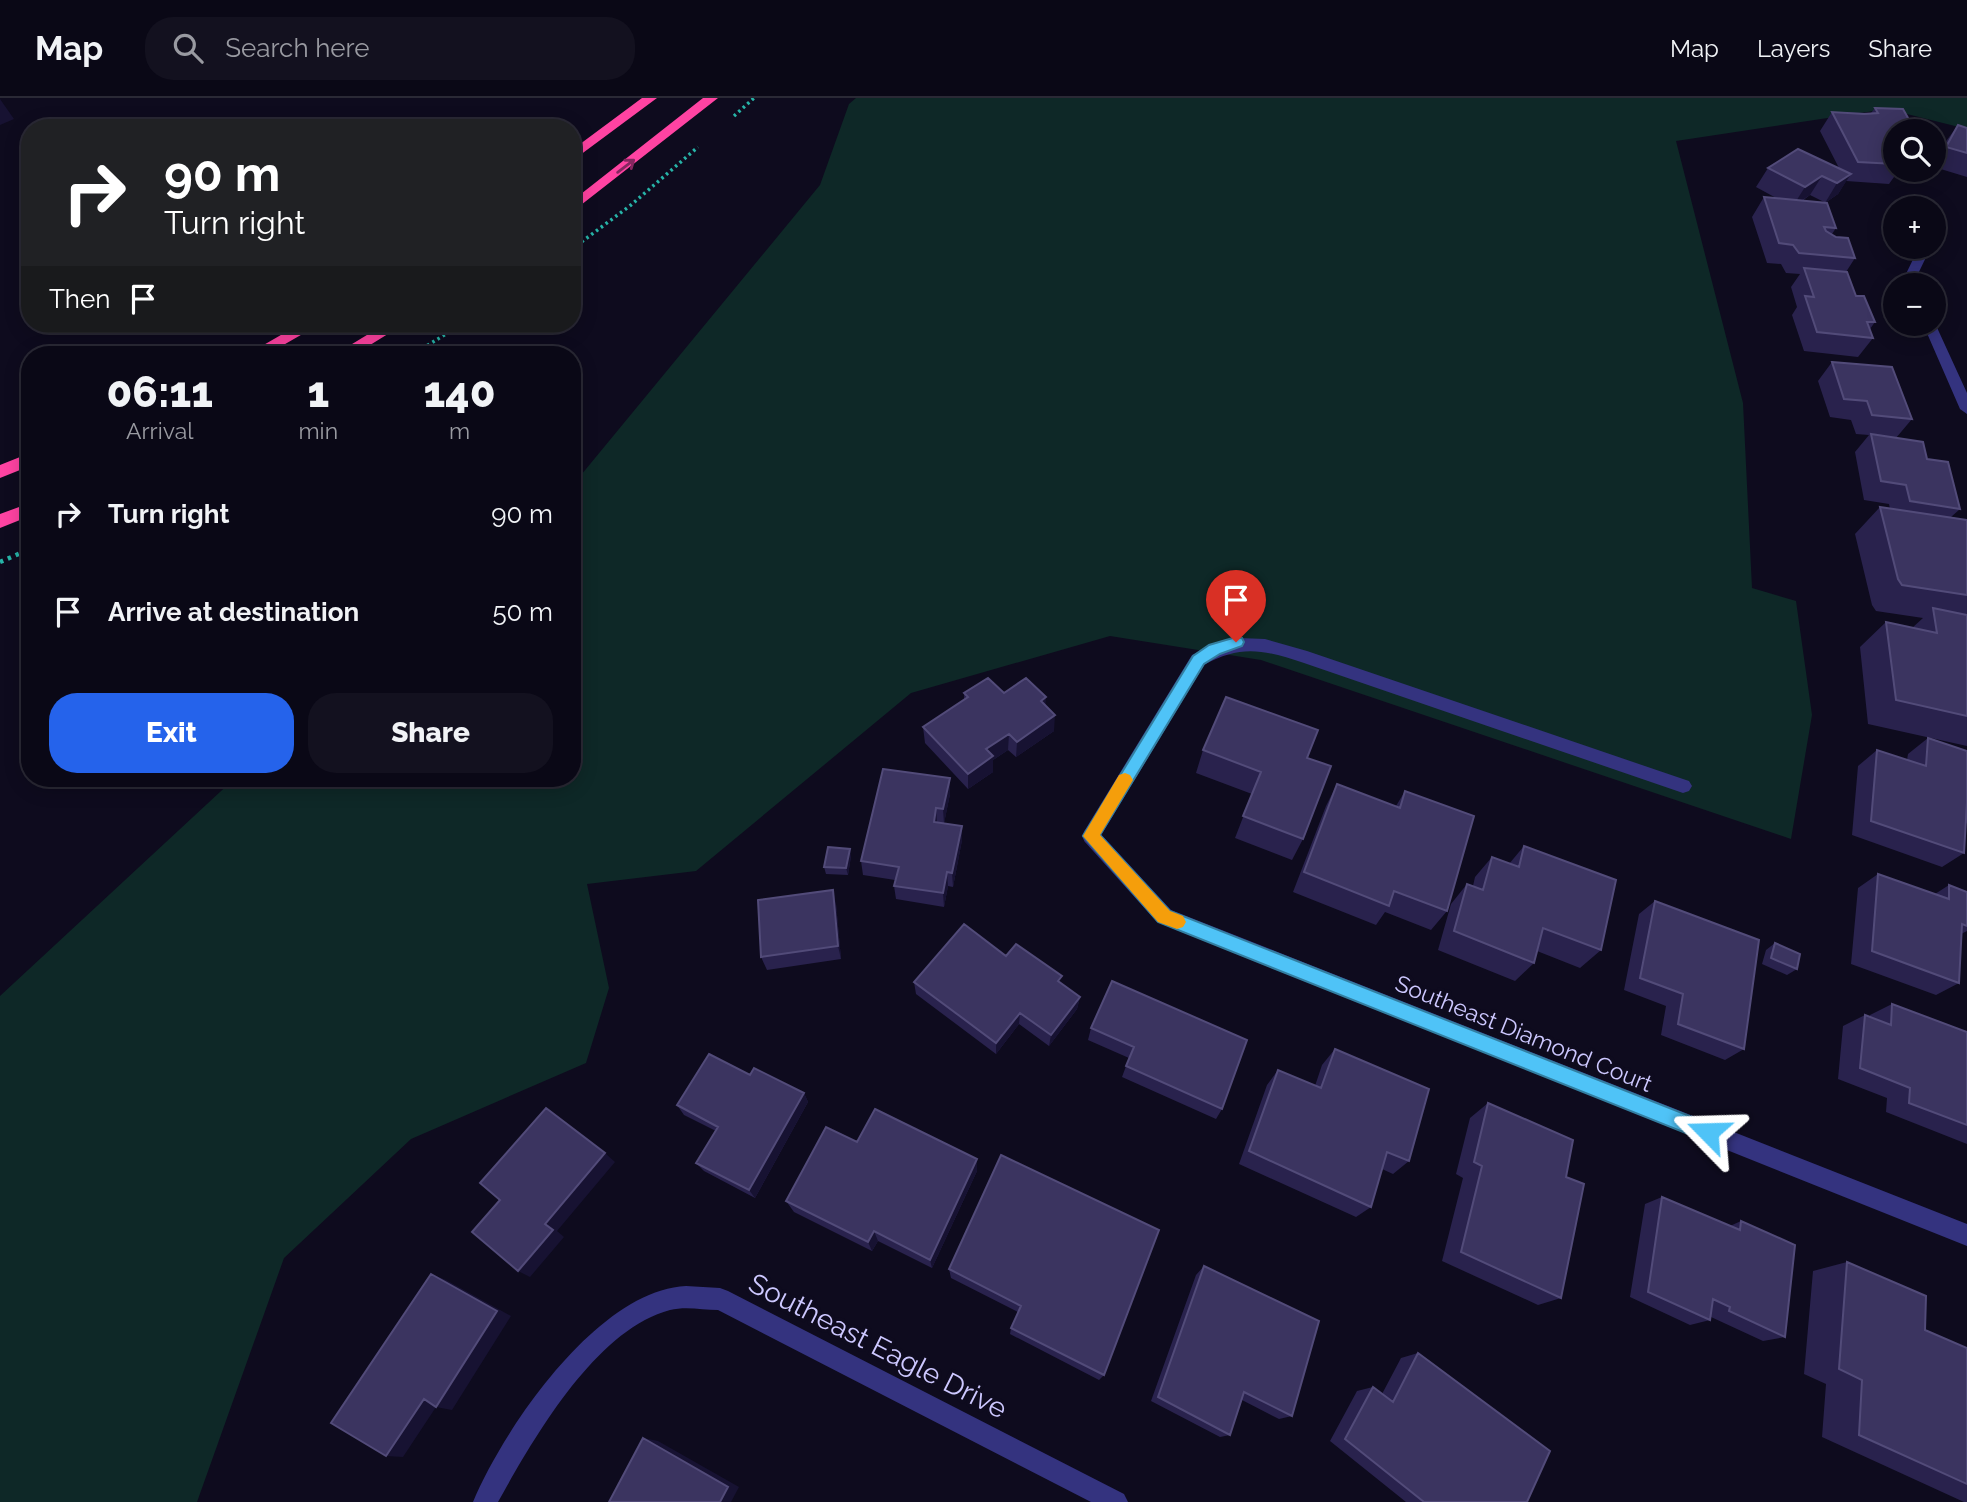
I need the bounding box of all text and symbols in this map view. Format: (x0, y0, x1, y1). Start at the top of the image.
search box (145, 17, 635, 80)
text: Map (35, 29, 103, 68)
icon: search (169, 29, 207, 67)
text: Search here (225, 33, 370, 63)
text: Map (1670, 34, 1719, 63)
text: Layers (1757, 34, 1830, 63)
text: Share (1868, 34, 1932, 63)
map controls (1883, 119, 1946, 336)
button: search (1883, 119, 1946, 182)
text: 90 m (164, 145, 280, 202)
icon: right (49, 147, 140, 238)
one-way arrow (617, 159, 635, 174)
button: + (1883, 196, 1946, 259)
text: Turn right (164, 204, 305, 241)
button: − (1883, 273, 1946, 336)
icon: arrive (124, 280, 162, 318)
text: Then (49, 284, 110, 314)
text: 06:11 (107, 368, 213, 417)
text: 1 (307, 368, 329, 417)
text: 140 (424, 368, 495, 417)
text: Arrival (126, 417, 193, 444)
text: min (298, 417, 338, 444)
text: m (449, 417, 470, 444)
icon: right (49, 495, 87, 533)
text: Turn right (108, 499, 229, 529)
text: 90 m (491, 499, 553, 529)
pin (1206, 570, 1266, 642)
icon: arrive (1217, 581, 1255, 619)
icon: arrive (49, 593, 87, 631)
text: Arrive at destination (108, 597, 359, 627)
text: 50 m (492, 597, 553, 627)
button: Exit (49, 693, 294, 773)
button: Share (308, 693, 553, 773)
street label: Southeast Diamond Court (1392, 969, 1657, 1097)
position arrow (1671, 1095, 1745, 1169)
street label: Southeast Eagle Drive (743, 1267, 1013, 1425)

